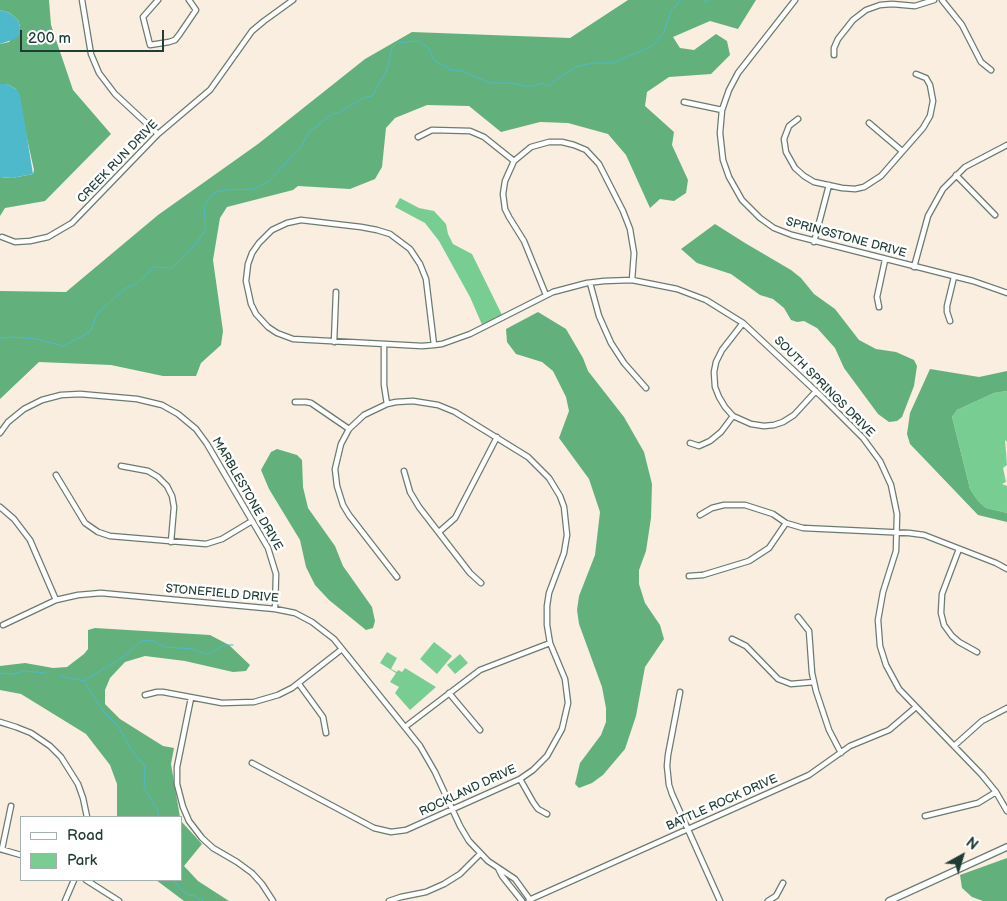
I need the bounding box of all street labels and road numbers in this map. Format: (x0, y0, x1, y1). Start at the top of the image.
street label: CREEK RUN DRIVE (75, 118, 161, 206)
street label: SPRINGSTONE DRIVE (784, 215, 908, 261)
street label: SOUTH SPRINGS DRIVE (771, 334, 877, 440)
street label: MARBLESTONE DRIVE (209, 435, 285, 553)
street label: STONEFIELD DRIVE (165, 582, 279, 606)
street label: ROCKLAND DRIVE (417, 762, 519, 820)
street label: BATTLE ROCK DRIVE (664, 772, 780, 834)

